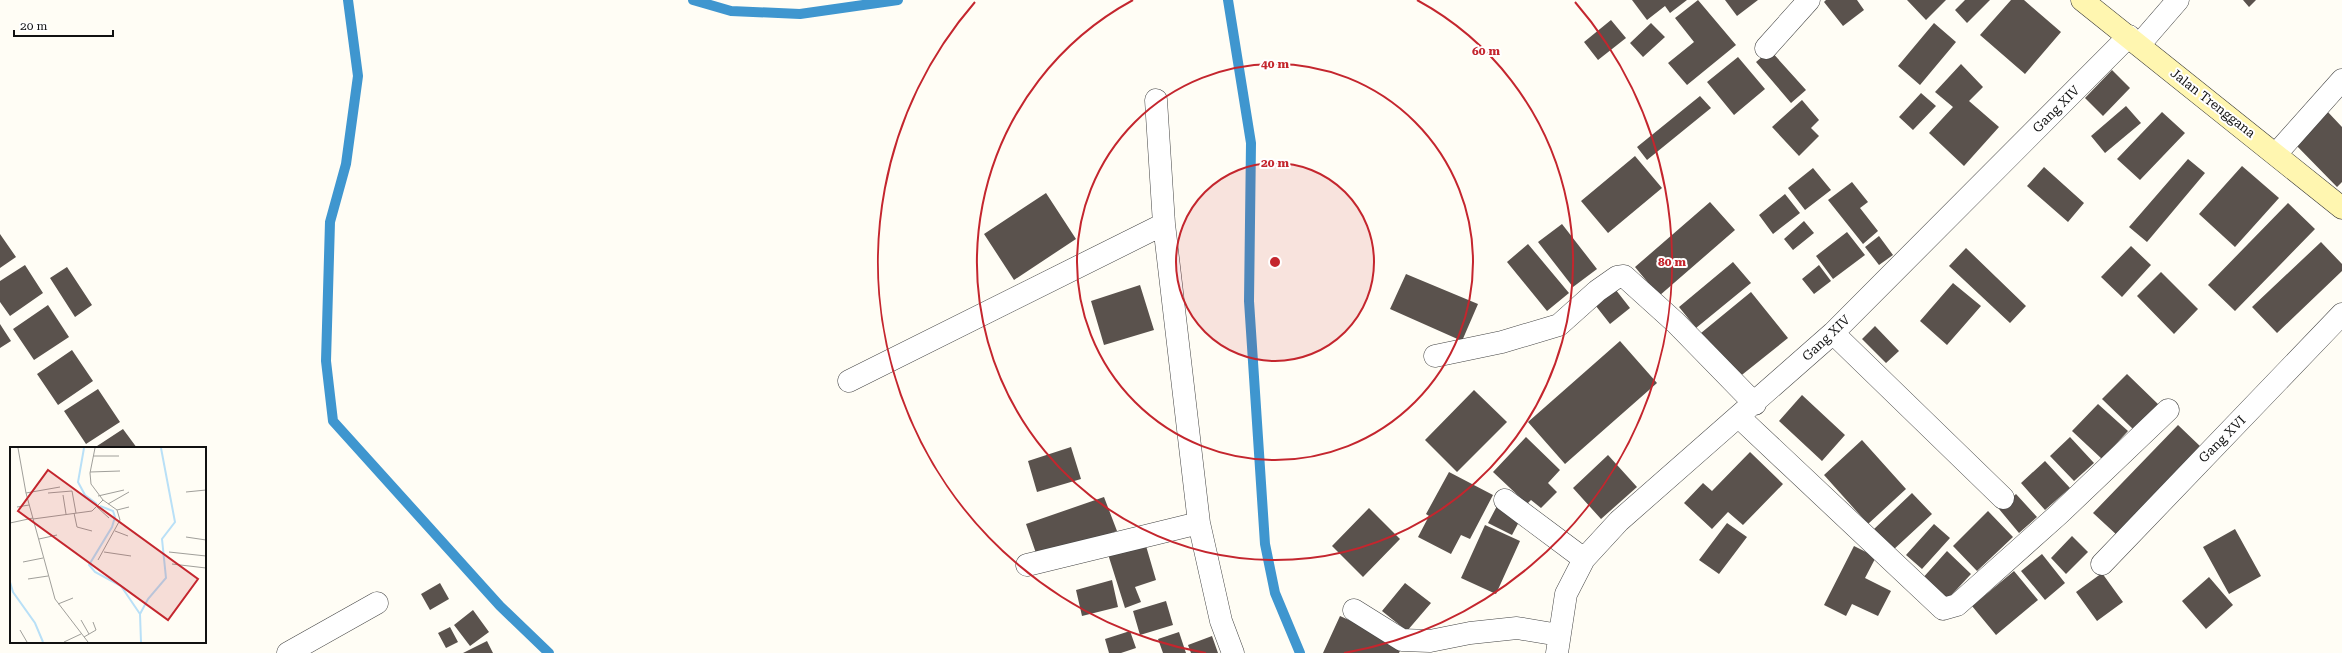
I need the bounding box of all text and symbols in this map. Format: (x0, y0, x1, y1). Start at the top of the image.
scale bar (14, 12, 113, 38)
text: 20 m (20, 19, 47, 33)
text: 60 m (1472, 44, 1500, 58)
text: 40 m (1261, 57, 1289, 71)
street label: Jalan Trenggana (2168, 65, 2258, 141)
street label: Gang XIV (2029, 82, 2083, 136)
text: 20 m (1261, 156, 1289, 170)
centre of rings (1268, 255, 1282, 269)
text: 80 m (1658, 255, 1686, 269)
street label: Gang XIV (1799, 312, 1853, 364)
street label: Gang XVI (2195, 412, 2249, 466)
inset map (10, 447, 206, 643)

